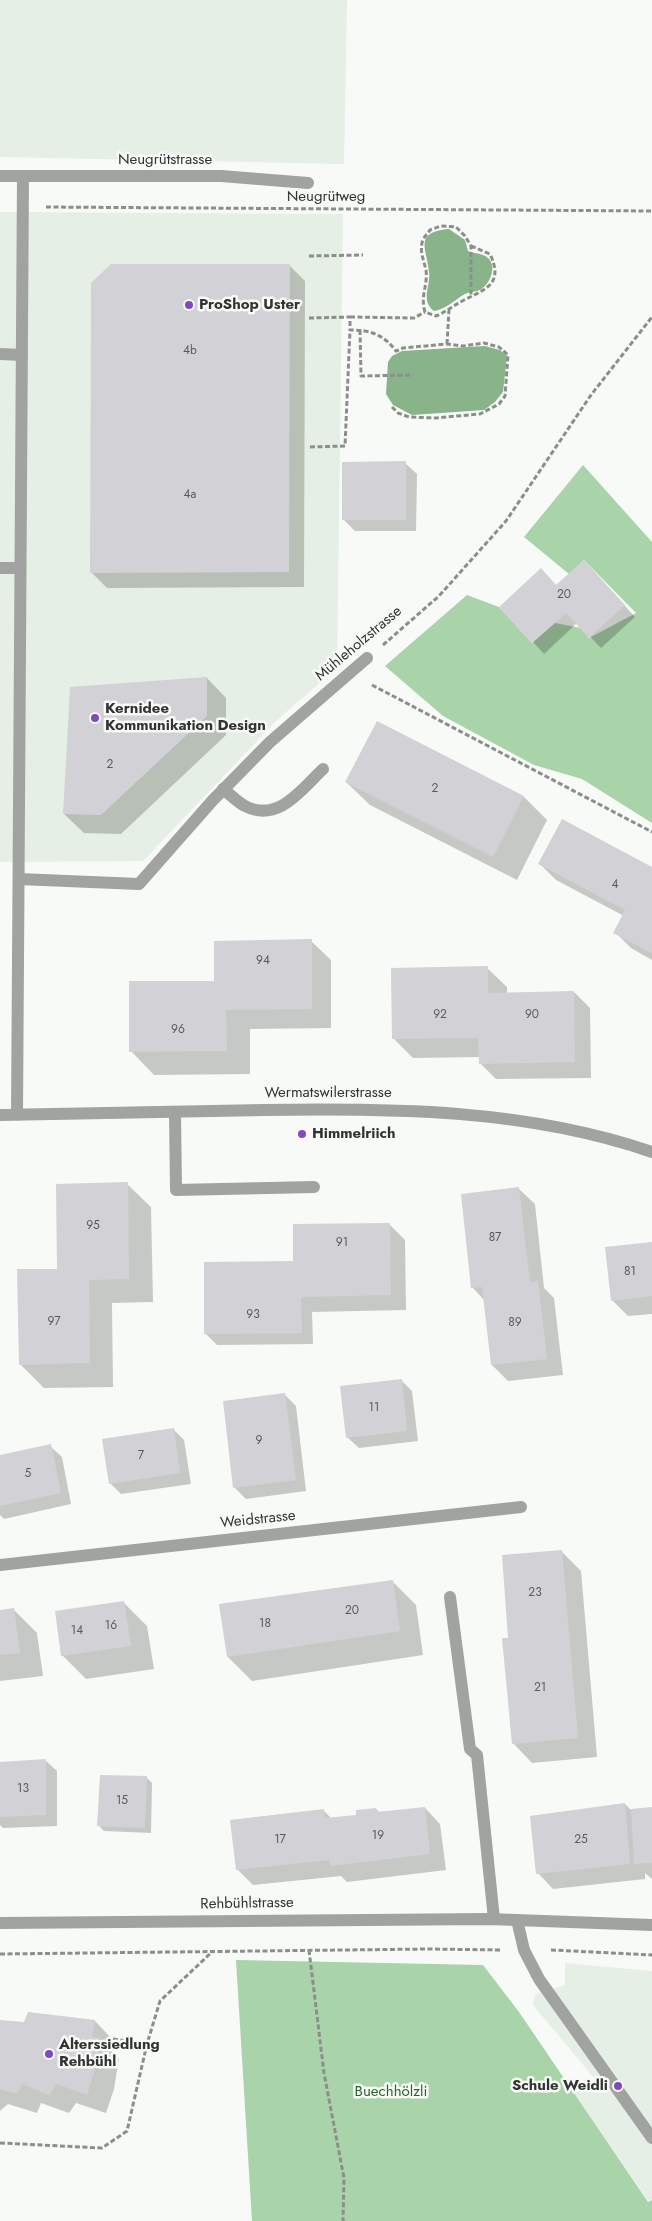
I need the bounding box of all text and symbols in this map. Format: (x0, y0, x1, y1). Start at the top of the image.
street label: Neugrütstrasse (118, 151, 212, 169)
street label: Neugrütweg (287, 188, 365, 206)
place label: ProShop Uster (199, 296, 300, 314)
marker: ProShop Uster (183, 299, 195, 311)
house number: 4b (183, 344, 197, 358)
house number: 4a (184, 488, 196, 502)
house number: 20 (557, 588, 571, 602)
street label: Mühleholzstrasse (312, 603, 406, 685)
place label: Kernidee Kommunikation Design (105, 700, 266, 735)
marker: Kernidee Kommunikation Design (89, 712, 101, 724)
house number: 2 (107, 758, 113, 772)
house number: 2 (432, 782, 438, 796)
house number: 4 (612, 878, 618, 892)
house number: 94 (256, 954, 270, 968)
house number: 92 (433, 1008, 447, 1022)
house number: 90 (525, 1008, 539, 1022)
house number: 96 (171, 1023, 185, 1037)
street label: Wermatswilerstrasse (264, 1084, 392, 1102)
place label: Himmelriich (312, 1125, 396, 1143)
marker: Himmelriich (296, 1128, 308, 1140)
house number: 95 (86, 1219, 100, 1233)
house number: 87 (489, 1231, 501, 1245)
house number: 91 (336, 1236, 348, 1250)
house number: 81 (624, 1265, 636, 1279)
house number: 93 (246, 1308, 260, 1322)
house number: 97 (48, 1315, 60, 1329)
house number: 89 (508, 1316, 522, 1330)
house number: 11 (369, 1401, 379, 1415)
house number: 9 (256, 1434, 262, 1448)
house number: 7 (138, 1449, 144, 1463)
house number: 5 (25, 1467, 31, 1481)
street label: Weidstrasse (219, 1507, 297, 1533)
house number: 23 (528, 1586, 542, 1600)
house number: 20 (345, 1604, 359, 1618)
house number: 18 (259, 1617, 271, 1631)
house number: 16 (105, 1619, 117, 1633)
house number: 14 (71, 1624, 83, 1638)
house number: 21 (534, 1681, 546, 1695)
house number: 13 (17, 1782, 29, 1796)
house number: 15 (116, 1794, 128, 1808)
house number: 19 (372, 1829, 384, 1843)
house number: 17 (274, 1833, 286, 1847)
house number: 25 (574, 1833, 588, 1847)
street label: Rehbühlstrasse (200, 1894, 294, 1914)
place label: Alterssiedlung Rehbühl (59, 2036, 160, 2071)
marker: Alterssiedlung Rehbühl (43, 2048, 55, 2060)
place label: Schule Weidli (512, 2077, 608, 2095)
marker: Schule Weidli (612, 2080, 624, 2092)
park label: Buechhölzli (355, 2083, 427, 2101)

